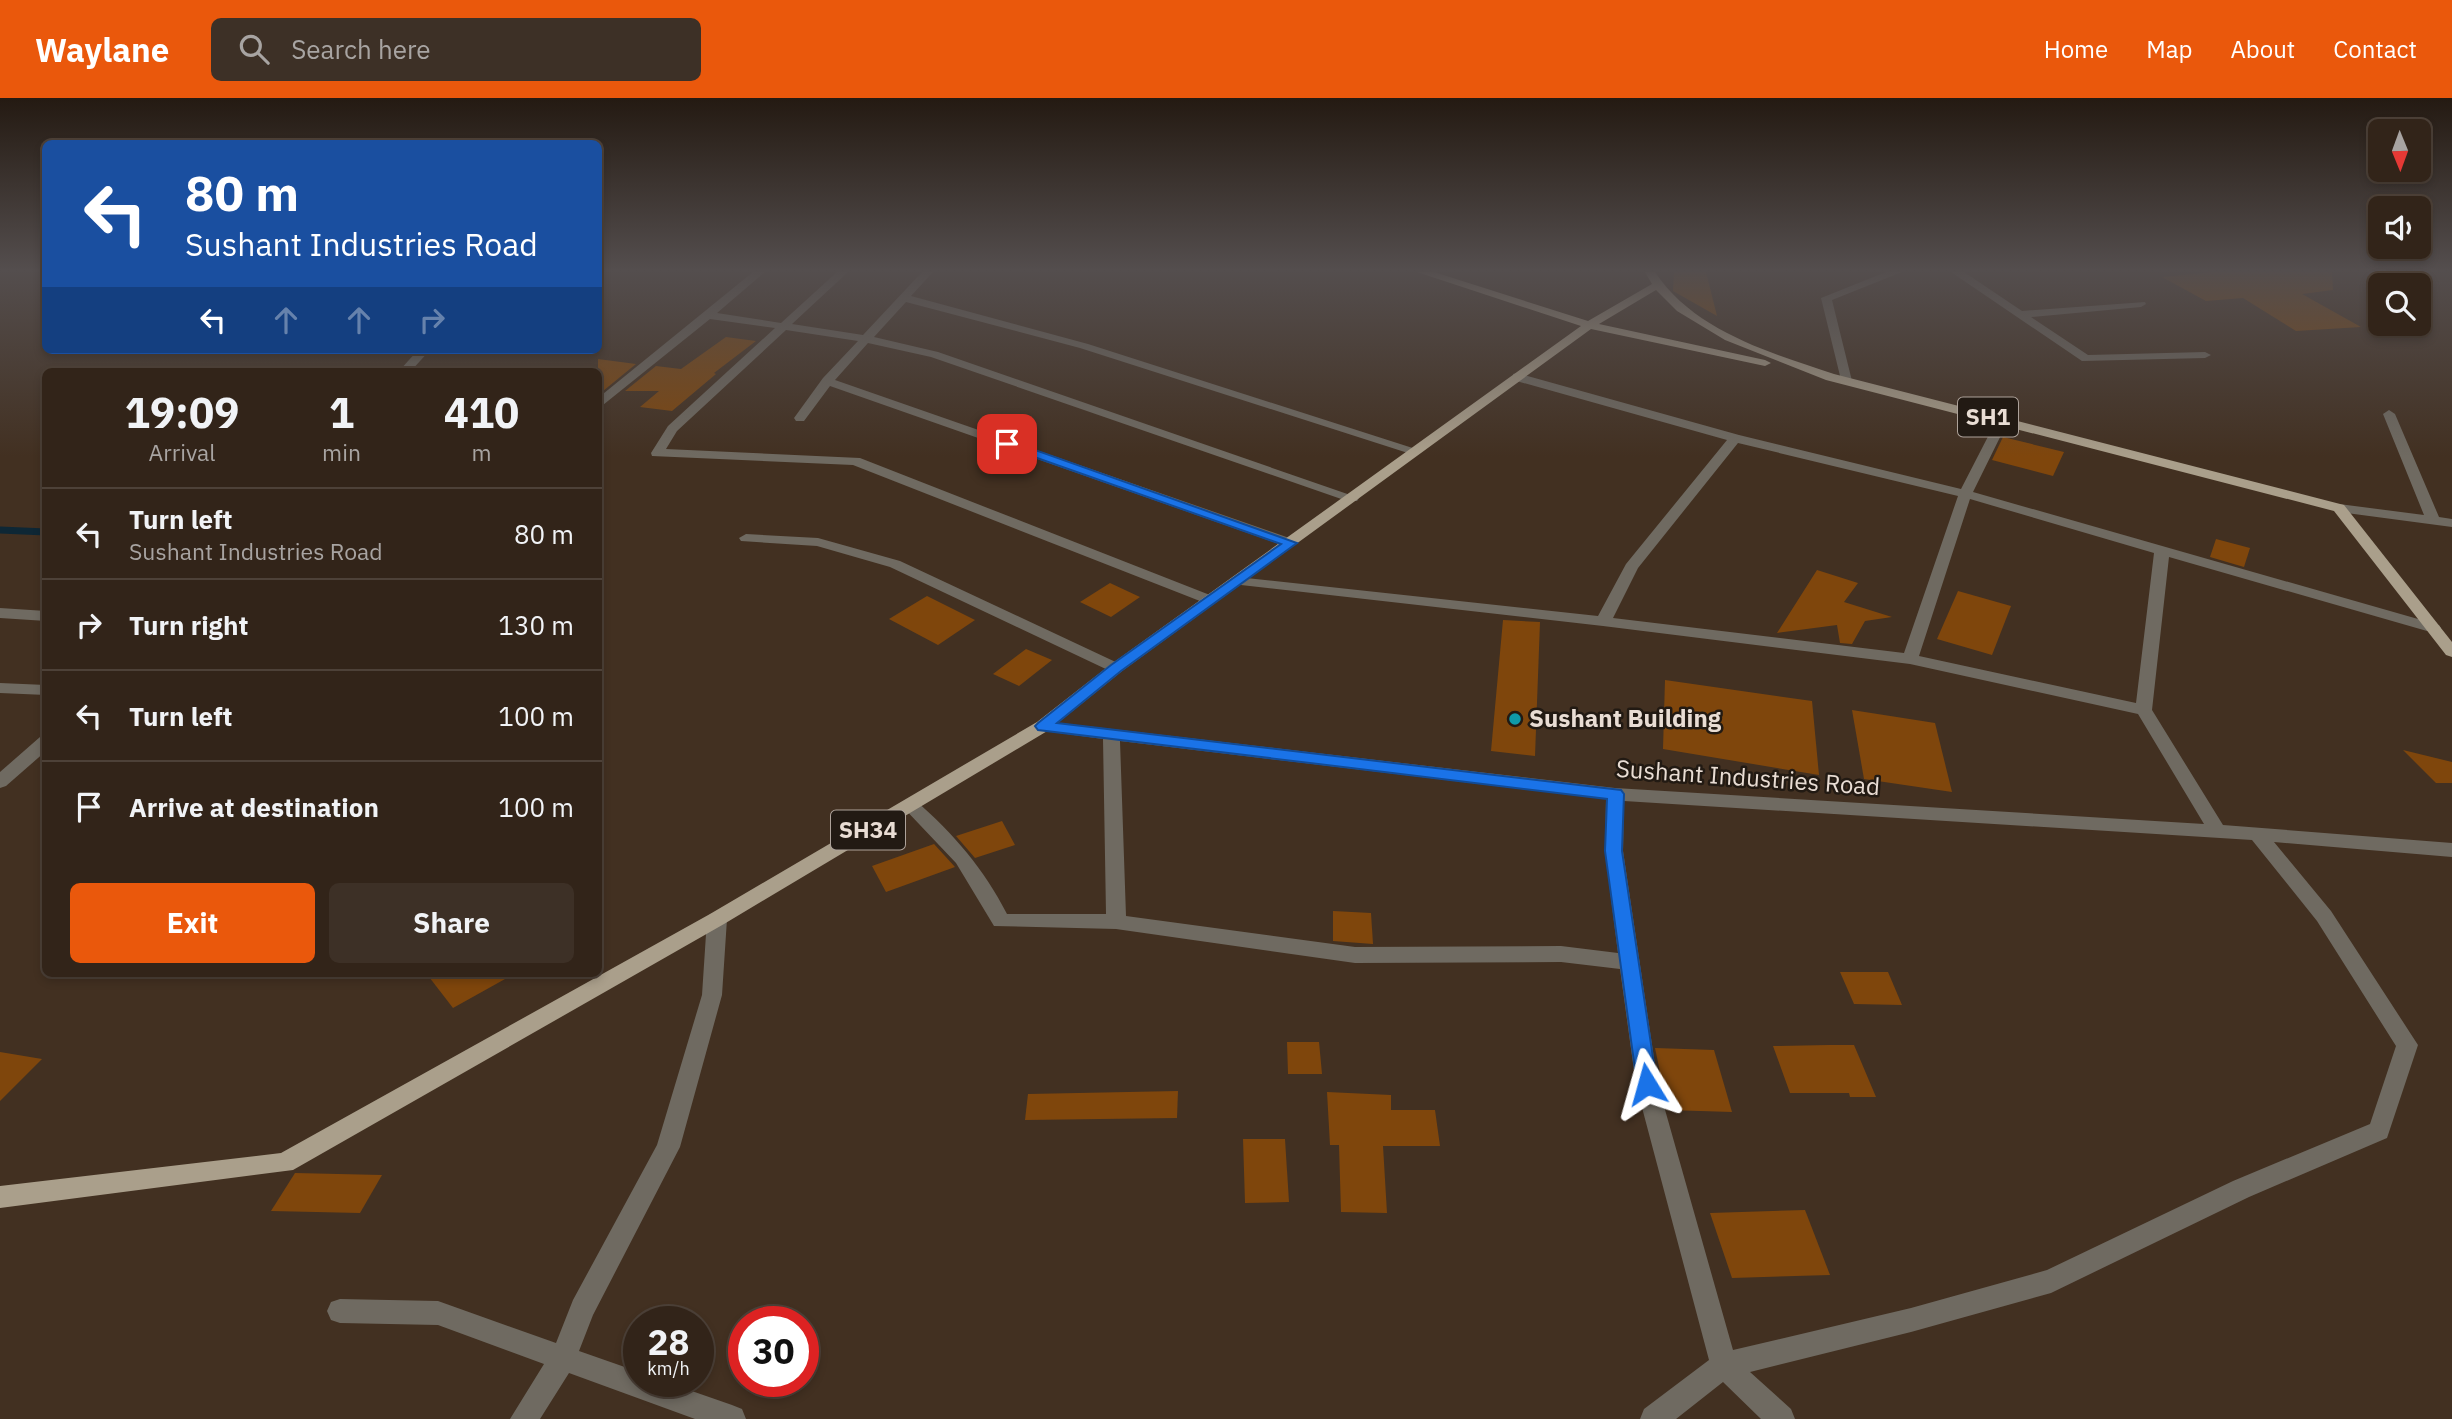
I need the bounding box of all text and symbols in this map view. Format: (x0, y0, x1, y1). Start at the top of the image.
search box (211, 18, 701, 81)
text: Waylane (35, 28, 169, 71)
icon: search (235, 30, 273, 68)
text: Search here (291, 32, 431, 66)
text: Home (2044, 33, 2108, 65)
text: Map (2146, 33, 2192, 65)
text: About (2230, 33, 2295, 65)
text: Contact (2333, 33, 2417, 65)
north arrow (2368, 119, 2431, 182)
map controls (2368, 119, 2431, 336)
text: 80 m (185, 161, 299, 224)
icon: left (70, 168, 161, 259)
button: sound (2368, 196, 2431, 259)
text: Sushant Industries Road (185, 223, 538, 265)
button: search (2368, 273, 2431, 336)
icon: left (194, 301, 232, 339)
icon: ahead (267, 301, 305, 339)
icon: ahead (340, 301, 378, 339)
icon: right (413, 301, 451, 339)
text: 19:09 (125, 385, 239, 440)
text: 1 (329, 385, 354, 440)
text: 410 (444, 385, 519, 440)
road number: SH1 (1958, 398, 2018, 436)
pin (977, 414, 1037, 474)
icon: arrive (988, 425, 1026, 463)
text: Arrival (149, 437, 216, 467)
text: min (322, 437, 361, 467)
text: m (471, 437, 492, 467)
text: Turn left (129, 502, 232, 536)
icon: left (70, 515, 108, 553)
text: 80 m (514, 517, 574, 551)
text: Sushant Industries Road (129, 536, 383, 566)
icon: right (70, 606, 108, 644)
text: Turn right (129, 608, 248, 642)
text: 130 m (498, 608, 574, 642)
icon: left (70, 697, 108, 735)
text: Turn left (129, 699, 232, 733)
text: 100 m (498, 699, 574, 733)
place label: Sushant Building (1529, 702, 1722, 734)
marker: Sushant Building (1507, 711, 1523, 727)
street label: Sushant Industries Road (1615, 752, 1881, 802)
icon: arrive (70, 788, 108, 826)
text: Arrive at destination (129, 790, 379, 824)
text: 100 m (498, 790, 574, 824)
road number: SH34 (831, 810, 905, 850)
button: Exit (70, 883, 315, 963)
button: Share (329, 883, 574, 963)
position arrow (1610, 1047, 1684, 1121)
speed limit sign: 30 (728, 1306, 819, 1397)
text: 28 (647, 1319, 690, 1365)
text: km/h (647, 1357, 690, 1380)

